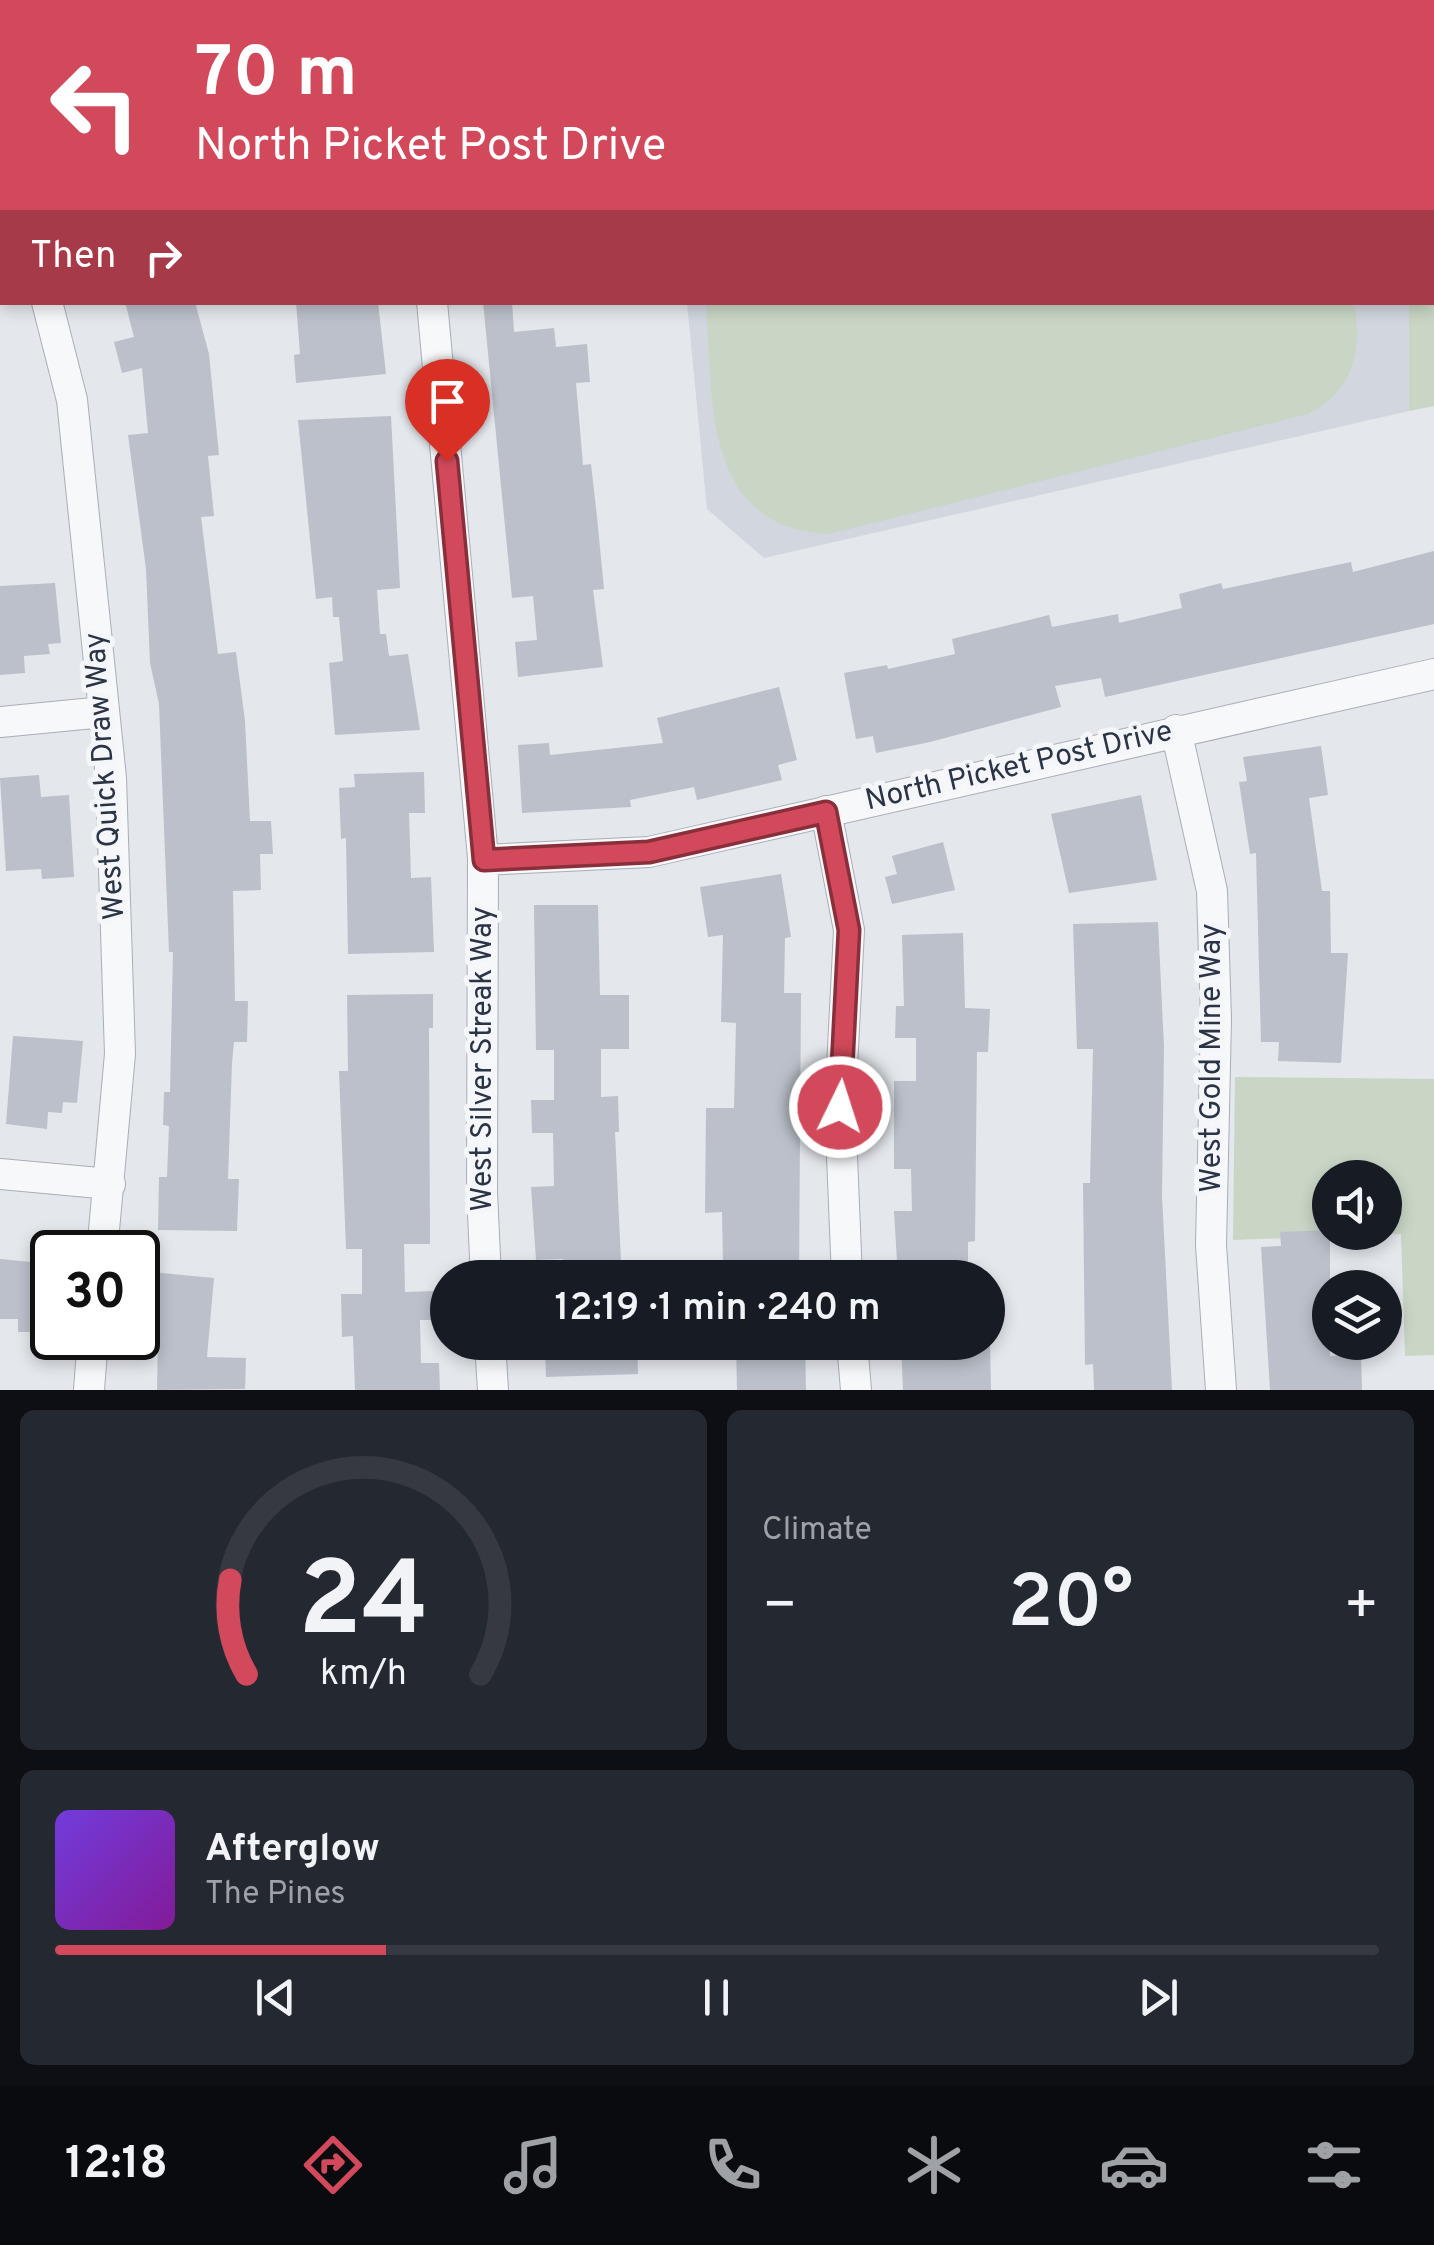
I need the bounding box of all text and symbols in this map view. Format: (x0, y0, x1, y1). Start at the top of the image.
text: 70 m (195, 32, 358, 121)
icon: left (30, 40, 160, 170)
text: North Picket Post Drive (195, 119, 666, 176)
icon: right (136, 230, 191, 285)
text: Then (30, 233, 116, 282)
pin (405, 359, 490, 462)
icon: arrive (420, 374, 475, 429)
street label: West Quick Draw Way (77, 631, 135, 921)
street label: North Picket Post Drive (862, 714, 1176, 820)
street label: West Silver Streak Way (465, 906, 502, 1212)
street label: West Gold Mine Way (1194, 923, 1231, 1193)
position arrow (788, 1055, 892, 1159)
map controls (1312, 1160, 1402, 1360)
button: sound (1312, 1160, 1402, 1250)
speed limit sign: 30 (30, 1230, 160, 1360)
button: layers (1312, 1270, 1402, 1360)
text: 12:19 · 1 min · 240 m (554, 1285, 881, 1334)
text: Climate (762, 1511, 872, 1551)
text: 24 (298, 1540, 429, 1672)
text: 20° (1008, 1559, 1133, 1654)
text: − (762, 1573, 797, 1643)
text: + (1344, 1573, 1379, 1643)
text: km/h (320, 1652, 407, 1698)
text: Afterglow (205, 1826, 380, 1875)
text: The Pines (205, 1875, 346, 1915)
icon: previous (248, 1970, 303, 2025)
icon: pause (689, 1970, 744, 2025)
icon: next (1131, 1970, 1186, 2025)
icon: directions (298, 2130, 368, 2200)
icon: music (498, 2130, 568, 2200)
icon: phone (698, 2130, 768, 2200)
icon: climate (899, 2130, 969, 2200)
icon: car (1099, 2130, 1169, 2200)
icon: filters (1299, 2130, 1369, 2200)
text: 12:18 (65, 2137, 168, 2194)

